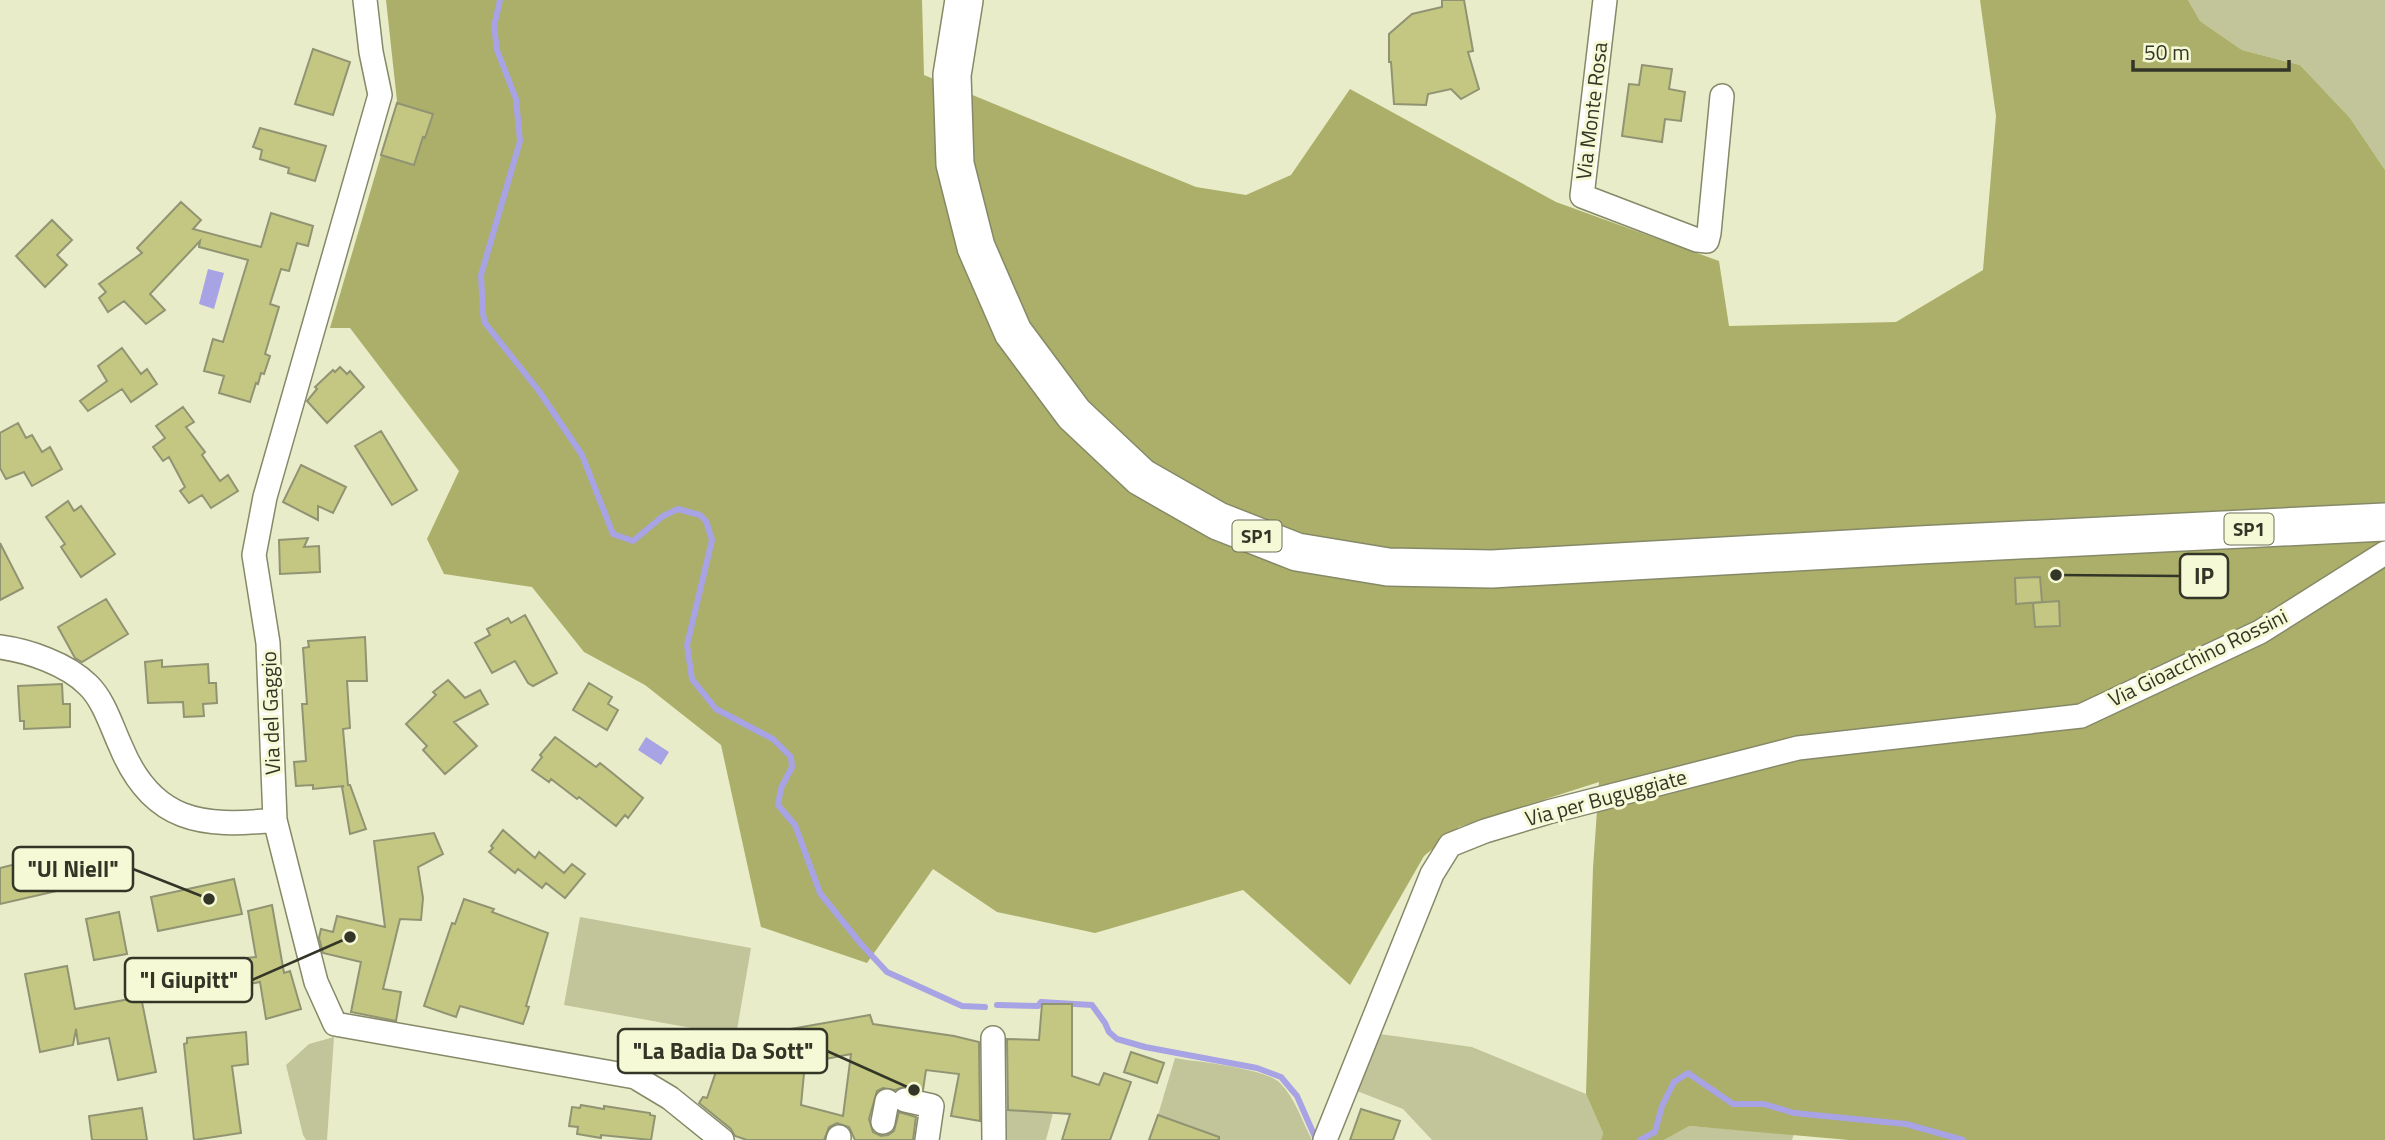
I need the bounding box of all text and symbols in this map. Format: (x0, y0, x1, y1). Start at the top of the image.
scale bar (2133, 28, 2289, 72)
text: 50 m (2144, 36, 2190, 68)
street label: Via Monte Rosa (1567, 40, 1615, 182)
road number: SP1 (2224, 514, 2274, 544)
road number: SP1 (1232, 520, 1282, 552)
callout: IP (2180, 554, 2228, 598)
text: IP (2194, 558, 2215, 593)
street label: Via Gioacchino Rossini (2102, 600, 2293, 714)
street label: Via del Gaggio (252, 651, 288, 776)
street label: Via per Buguggiate (1521, 760, 1690, 834)
callout: "Ul Niell" (13, 847, 133, 891)
text: "Ul Niell" (27, 851, 119, 886)
callout: "I Giupitt" (125, 958, 252, 1002)
text: "I Giupitt" (140, 962, 238, 997)
callout: "La Badia Da Sott" (618, 1029, 827, 1073)
text: "La Badia Da Sott" (633, 1033, 813, 1068)

